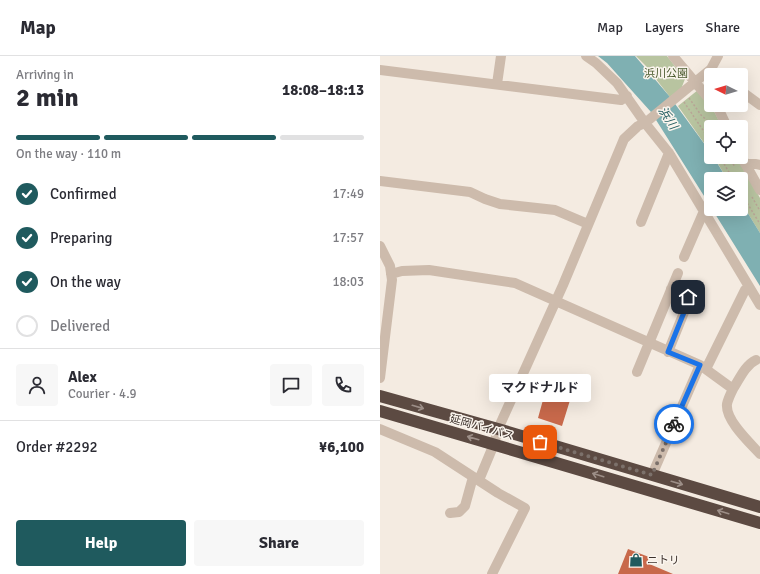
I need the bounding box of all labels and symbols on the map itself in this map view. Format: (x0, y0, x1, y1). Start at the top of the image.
park label: 浜川公園 (644, 67, 688, 80)
north arrow (704, 68, 748, 112)
water label: 浜川 (655, 104, 681, 134)
pin (671, 280, 705, 314)
callout: マクドナルド (489, 374, 591, 402)
one-way arrow (411, 404, 424, 411)
courier (654, 404, 694, 444)
street label: 延岡バイパス (448, 412, 515, 443)
pin (523, 425, 557, 459)
one-way arrow (467, 434, 480, 441)
one-way arrow (592, 471, 605, 478)
one-way arrow (670, 480, 683, 487)
one-way arrow (716, 508, 729, 515)
shop icon: ニトリ (628, 552, 644, 568)
place label: ニトリ (647, 554, 680, 567)

